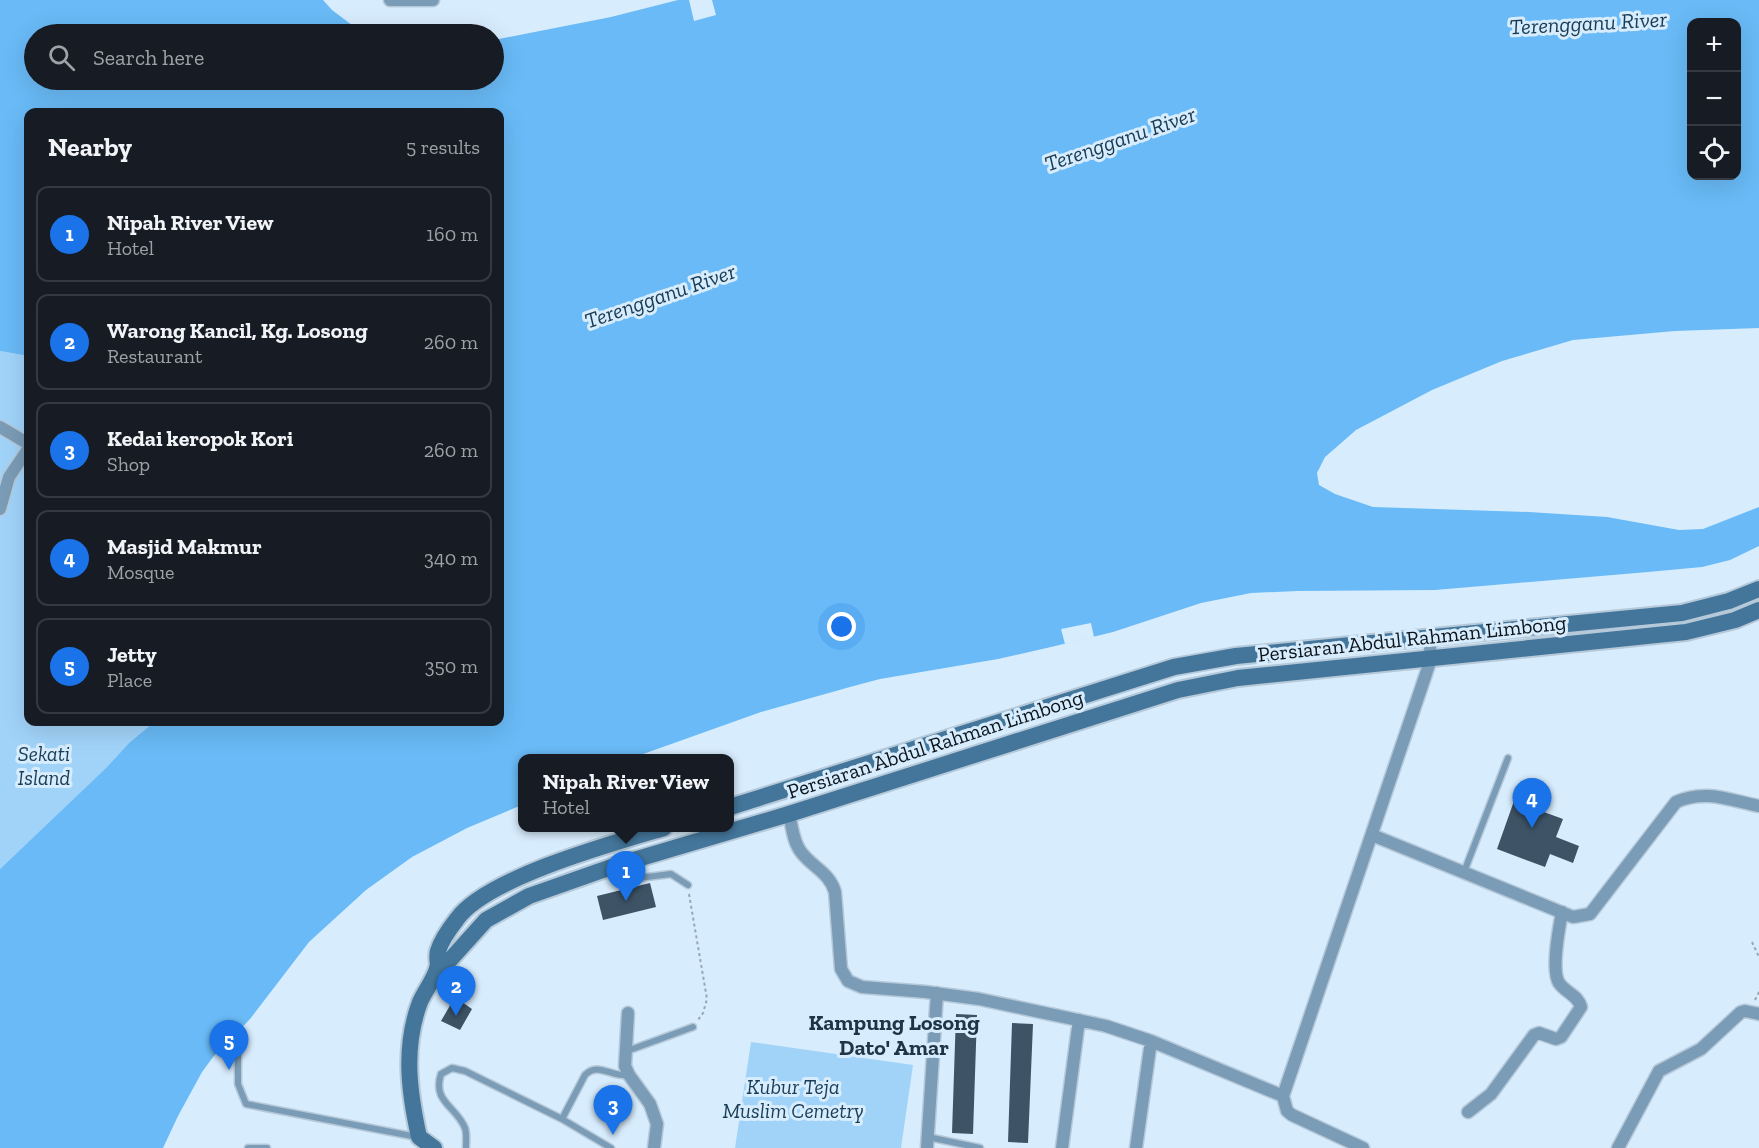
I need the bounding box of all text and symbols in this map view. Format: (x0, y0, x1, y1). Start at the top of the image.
water label: Terengganu River (1509, 5, 1668, 41)
map controls (1687, 18, 1741, 180)
button: + (1687, 18, 1741, 72)
search box (24, 24, 504, 90)
icon: search (45, 41, 78, 74)
text: Search here (93, 44, 204, 71)
button: − (1687, 72, 1741, 126)
water label: Terengganu River (1041, 100, 1199, 177)
button: locate (1687, 126, 1741, 180)
text: Nearby (48, 131, 132, 163)
text: 5 results (406, 135, 480, 159)
text: Nipah River View (107, 209, 274, 236)
text: 1 (65, 222, 74, 246)
text: 160 m (426, 222, 478, 246)
text: Hotel (107, 236, 154, 260)
water label: Terengganu River (581, 257, 739, 334)
text: Warong Kancil, Kg. Losong (107, 317, 368, 344)
text: 2 (64, 330, 75, 354)
text: 260 m (424, 330, 478, 354)
text: Restaurant (107, 344, 203, 368)
text: Kedai keropok Kori (107, 425, 293, 452)
text: 3 (64, 438, 75, 462)
text: 260 m (424, 438, 478, 462)
text: Shop (107, 452, 150, 476)
text: Masjid Makmur (107, 533, 262, 560)
text: 4 (64, 546, 75, 570)
text: 340 m (424, 546, 478, 570)
text: Mosque (107, 560, 175, 584)
street label: Persiaran Abdul Rahman Limbong (1257, 609, 1568, 667)
your location (827, 612, 856, 641)
text: Jetty (107, 641, 157, 668)
text: 5 (64, 654, 75, 678)
text: 350 m (425, 654, 478, 678)
text: Place (107, 668, 152, 692)
street label: Persiaran Abdul Rahman Limbong (784, 684, 1087, 804)
park label: Sekati Island (18, 741, 71, 790)
popup (518, 754, 734, 832)
text: Nipah River View (543, 768, 709, 795)
pin: 4 (1512, 778, 1552, 828)
text: Hotel (543, 795, 590, 819)
pin: 1 (606, 852, 646, 901)
pin: 2 (436, 966, 476, 1016)
district label: Kampung Losong Dato' Amar (808, 1009, 980, 1061)
pin: 5 (210, 1020, 248, 1070)
park label: Kubur Teja Muslim Cemetry (723, 1074, 864, 1123)
pin: 3 (594, 1086, 632, 1135)

